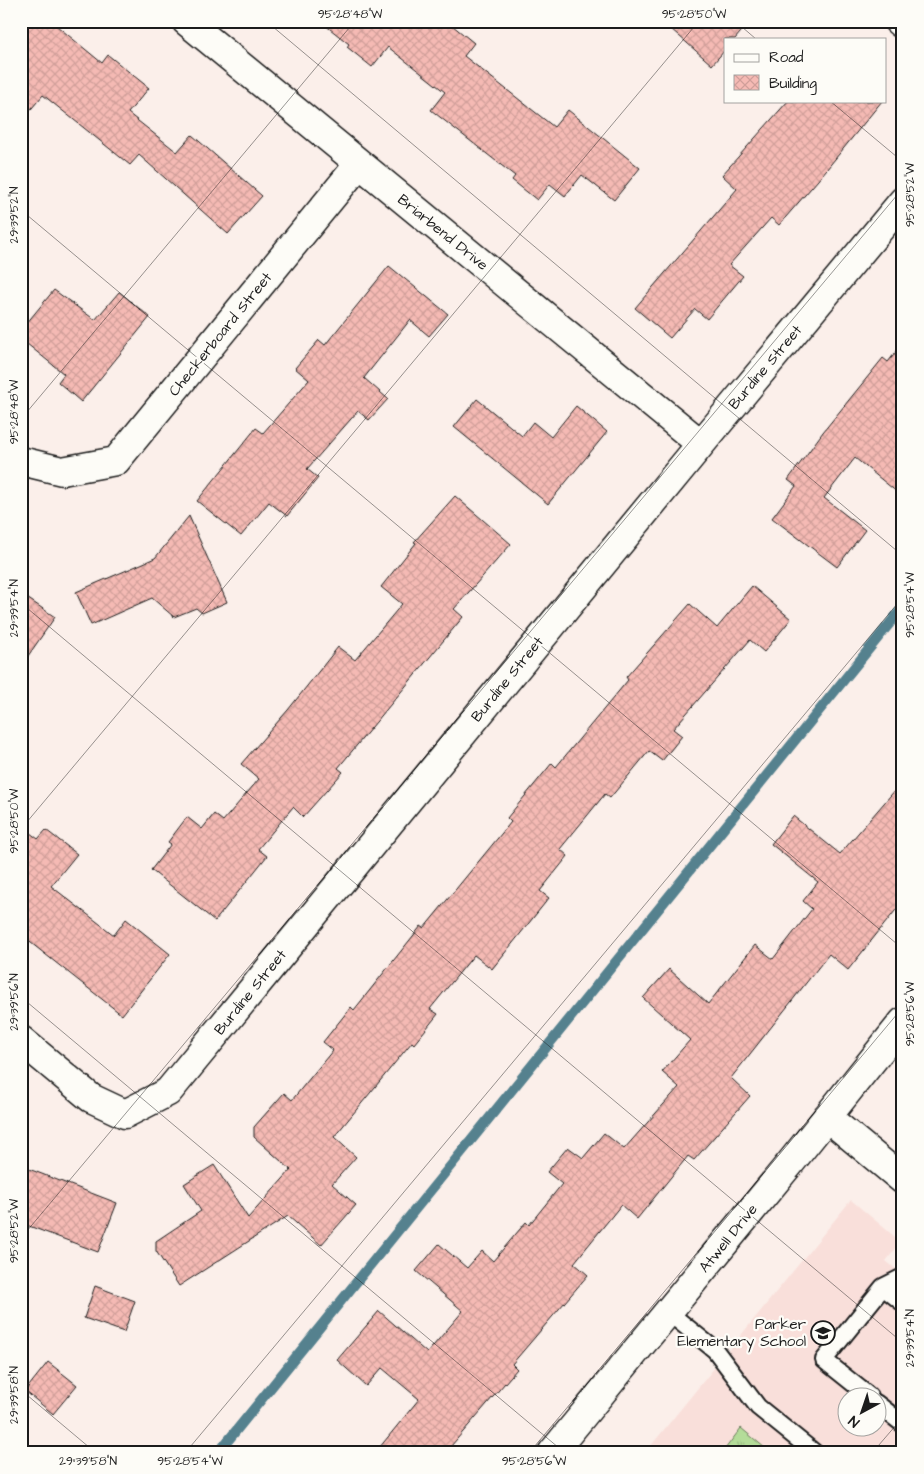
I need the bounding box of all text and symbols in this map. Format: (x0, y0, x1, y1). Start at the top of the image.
text: 95°28'48"W (318, 6, 383, 23)
text: 95°28'50"W (662, 6, 727, 23)
legend (724, 38, 886, 102)
text: Road (769, 47, 804, 68)
text: Building (769, 73, 817, 95)
text: 95°28'52"W (902, 162, 919, 227)
text: 29°39'52"N (6, 186, 23, 243)
street label: Briarbend Drive (393, 189, 492, 275)
street label: Checkerboard Street (164, 268, 277, 401)
street label: Burdine Street (724, 321, 807, 414)
text: 95°28'48"W (6, 379, 23, 444)
text: 95°28'54"W (902, 572, 919, 638)
text: 29°39'54"N (6, 578, 23, 637)
street label: Burdine Street (466, 632, 548, 726)
text: 95°28'50"W (6, 788, 23, 853)
street label: Burdine Street (209, 945, 291, 1039)
text: 29°39'56"N (6, 973, 23, 1031)
text: 95°28'56"W (902, 981, 919, 1046)
text: 95°28'52"W (6, 1198, 23, 1263)
street label: Atwell Drive (694, 1200, 763, 1277)
text: 29°39'54"N (902, 1308, 919, 1367)
place label: Parker Elementary School (677, 1314, 806, 1353)
school or university icon: Parker Elementary School (810, 1320, 836, 1346)
text: 29°39'58"N (6, 1366, 23, 1424)
north arrow (836, 1386, 886, 1436)
text: N (844, 1411, 864, 1432)
text: 29°39'58"N (59, 1453, 117, 1470)
text: 95°28'54"W (157, 1453, 223, 1470)
text: 95°28'56"W (502, 1453, 567, 1470)

